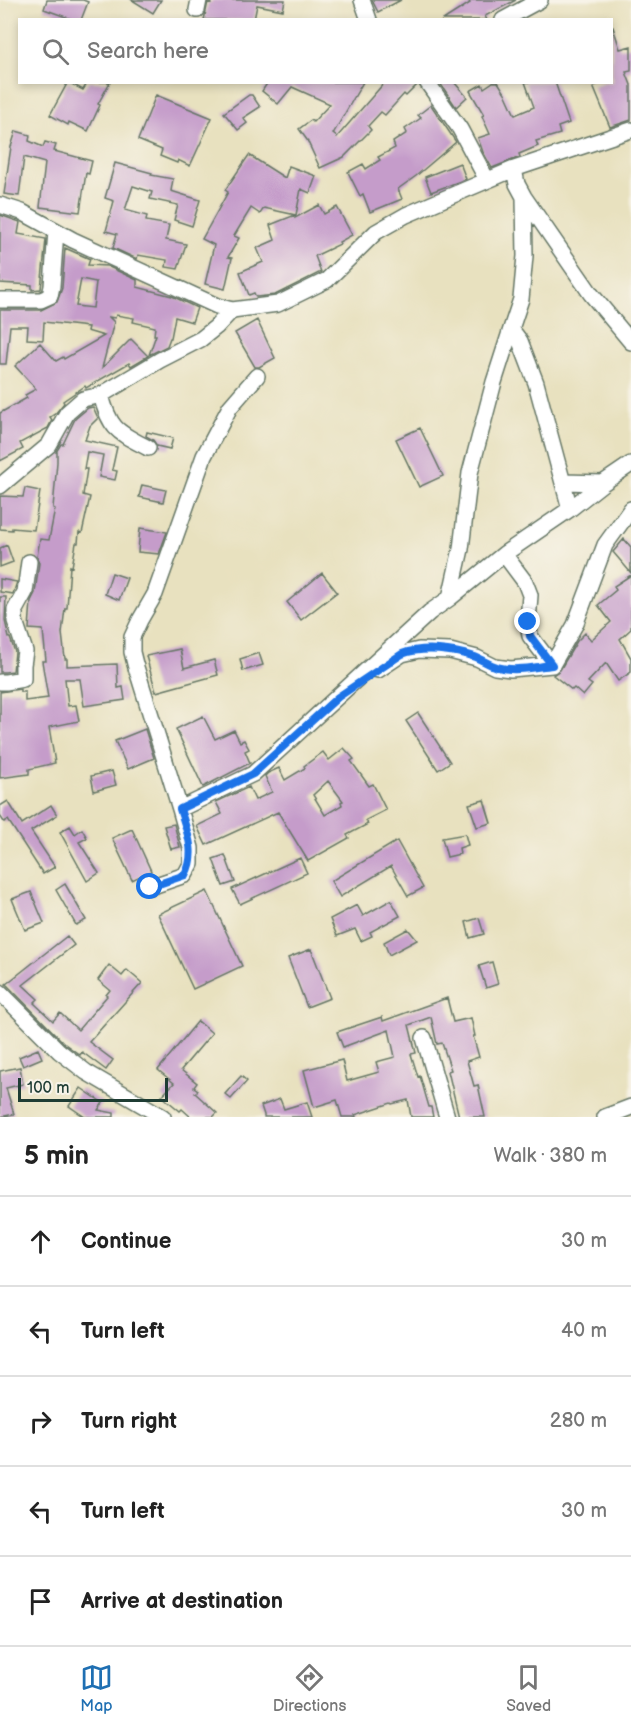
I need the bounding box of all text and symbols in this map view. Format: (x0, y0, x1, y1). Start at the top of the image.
search box (18, 18, 613, 84)
icon: search (39, 35, 72, 68)
text: Search here (87, 38, 209, 65)
route end (514, 608, 540, 634)
route start (136, 873, 162, 899)
scale bar (18, 1075, 168, 1102)
text: 100 m (27, 1079, 70, 1098)
text: 5 min (24, 1141, 89, 1172)
text: Walk · 380 m (494, 1144, 607, 1168)
icon: ahead (24, 1225, 57, 1258)
text: Continue (81, 1228, 171, 1255)
text: 30 m (561, 1229, 607, 1253)
icon: left (24, 1315, 57, 1348)
text: Turn left (81, 1318, 165, 1345)
text: 40 m (561, 1319, 607, 1343)
icon: right (24, 1405, 57, 1438)
text: Turn right (81, 1408, 177, 1435)
text: 280 m (550, 1409, 607, 1433)
icon: left (24, 1495, 57, 1528)
text: Turn left (81, 1498, 165, 1525)
text: 30 m (561, 1499, 607, 1523)
icon: arrive (24, 1585, 57, 1618)
text: Arrive at destination (81, 1588, 283, 1615)
tab: Map (80, 1661, 113, 1716)
tab: Directions (273, 1661, 346, 1716)
tab: Saved (506, 1661, 551, 1716)

